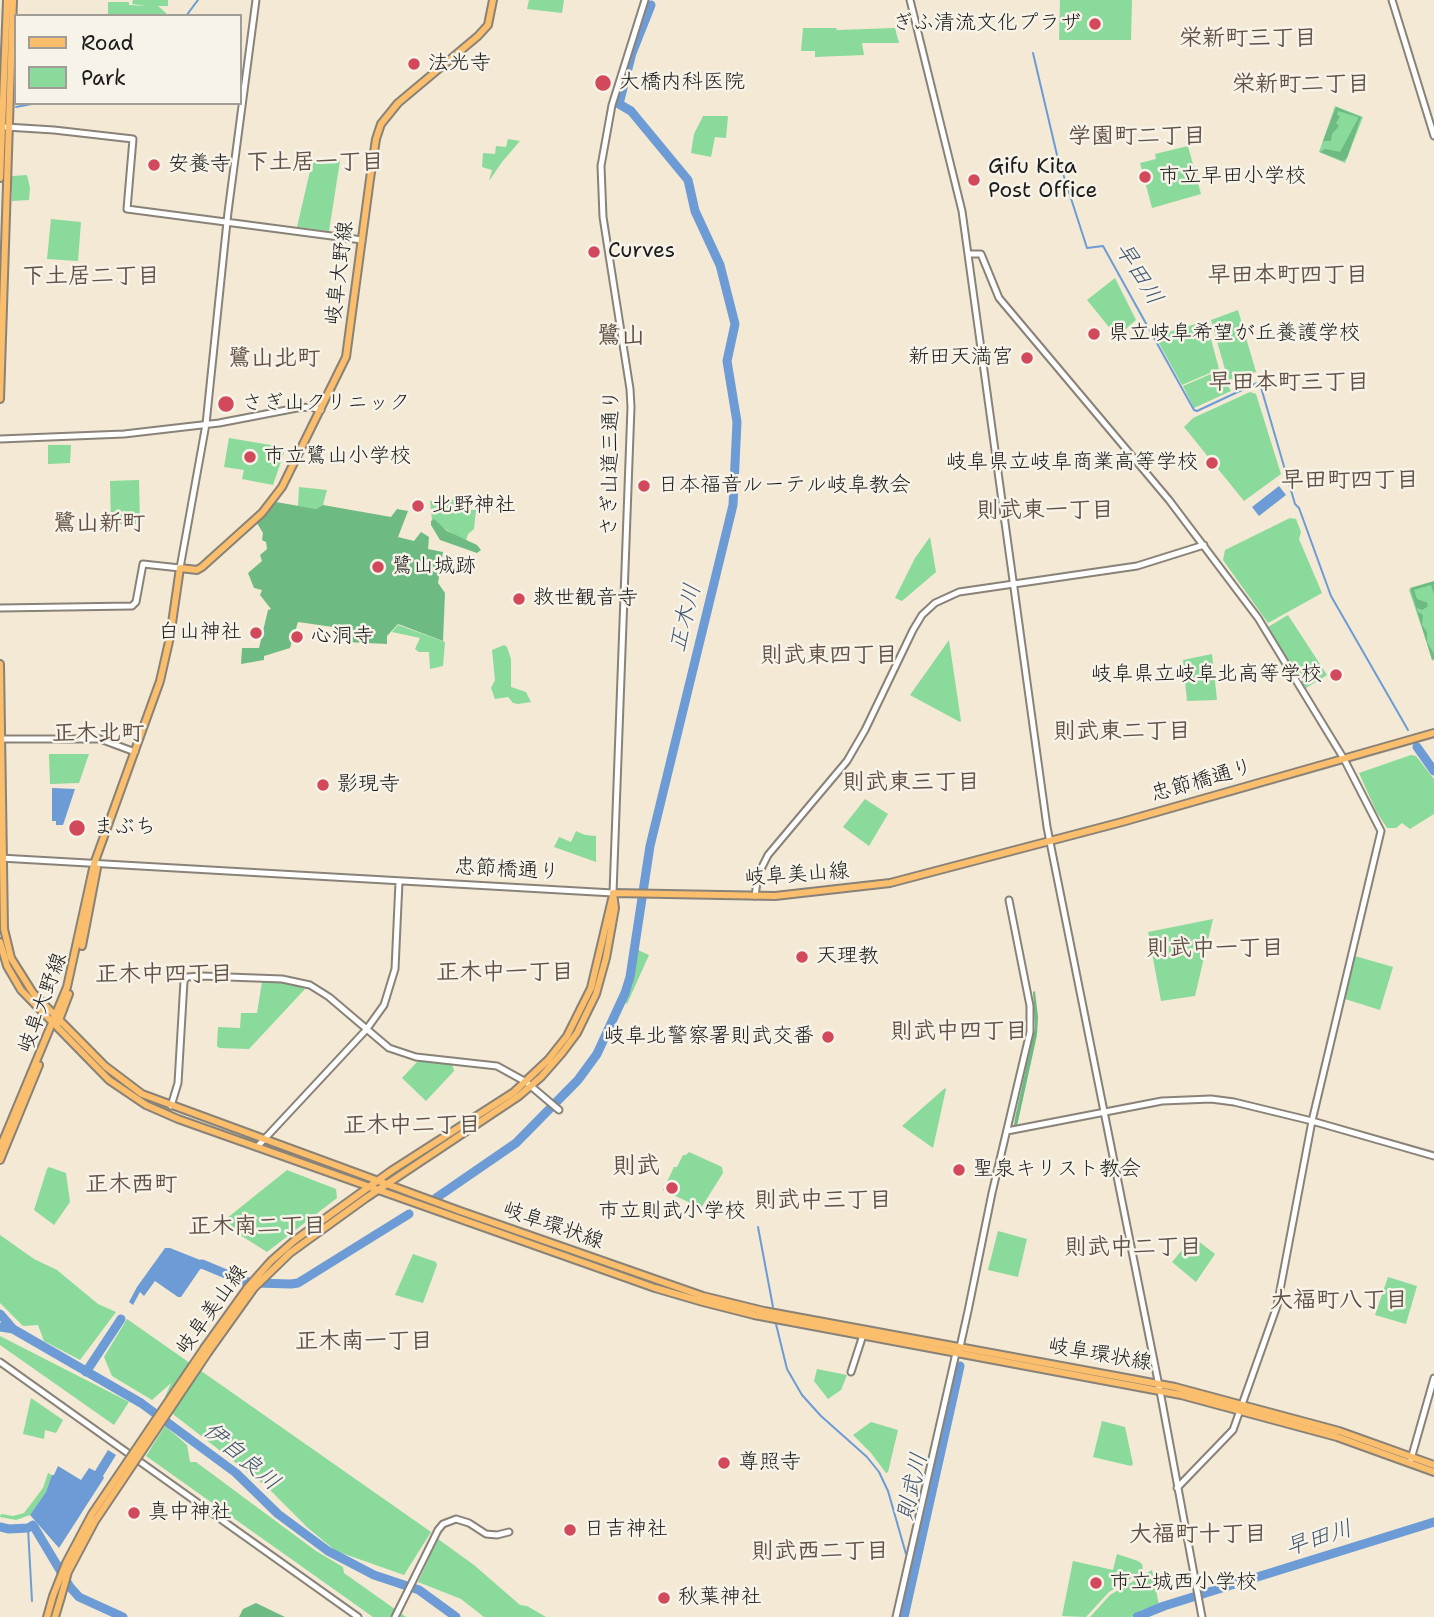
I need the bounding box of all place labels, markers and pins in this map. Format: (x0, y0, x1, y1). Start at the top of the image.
place label: ぎふ清流文化プラザ (892, 11, 1081, 37)
marker: ぎふ清流文化プラザ (1087, 16, 1103, 32)
place label: 法光寺 (428, 51, 491, 77)
marker: 法光寺 (406, 56, 422, 72)
place label: 大橋内科医院 (619, 70, 745, 96)
marker: 大橋内科医院 (593, 73, 613, 93)
place label: 安養寺 (168, 152, 231, 178)
place label: Gifu Kita Post Office (988, 155, 1097, 205)
marker: 安養寺 (146, 157, 162, 173)
place label: 市立早田小学校 (1159, 164, 1306, 190)
marker: 市立早田小学校 (1137, 169, 1153, 185)
marker: Gifu Kita Post Office (966, 172, 982, 188)
place label: Curves (608, 239, 675, 265)
marker: Curves (586, 244, 602, 260)
place label: 県立岐阜希望が丘養護学校 (1108, 321, 1360, 347)
marker: 県立岐阜希望が丘養護学校 (1086, 326, 1102, 342)
place label: 新田天満宮 (908, 345, 1013, 371)
marker: 新田天満宮 (1019, 350, 1035, 366)
place label: さぎ山クリニック (242, 391, 410, 417)
marker: さぎ山クリニック (216, 394, 236, 414)
place label: 市立鷺山小学校 (264, 444, 411, 470)
marker: 市立鷺山小学校 (242, 449, 258, 465)
place label: 岐阜県立岐阜商業高等学校 (946, 450, 1198, 476)
marker: 岐阜県立岐阜商業高等学校 (1204, 455, 1220, 471)
place label: 日本福音ルーテル岐阜教会 (658, 473, 911, 499)
marker: 日本福音ルーテル岐阜教会 (636, 478, 652, 494)
place label: 北野神社 (432, 493, 516, 519)
marker: 北野神社 (410, 498, 426, 514)
place label: 鷺山城跡 (392, 554, 476, 580)
marker: 鷺山城跡 (370, 559, 386, 575)
place label: 救世観音寺 (533, 586, 638, 612)
marker: 救世観音寺 (511, 591, 527, 607)
place label: 白山神社 (158, 620, 242, 646)
place label: 心洞寺 (311, 624, 374, 650)
marker: 白山神社 (248, 625, 264, 641)
marker: 心洞寺 (289, 629, 305, 645)
place label: 岐阜県立岐阜北高等学校 (1091, 662, 1322, 688)
marker: 岐阜県立岐阜北高等学校 (1328, 667, 1344, 683)
place label: 影現寺 (337, 772, 400, 798)
marker: 影現寺 (315, 777, 331, 793)
place label: まぶち (93, 815, 156, 841)
marker: まぶち (67, 818, 87, 838)
place label: 天理教 (816, 944, 879, 970)
marker: 天理教 (794, 949, 810, 965)
place label: 岐阜北警察署則武交番 (604, 1024, 814, 1050)
marker: 岐阜北警察署則武交番 (820, 1029, 836, 1045)
place label: 聖泉キリスト教会 (973, 1157, 1141, 1183)
marker: 聖泉キリスト教会 (951, 1162, 967, 1178)
marker: 市立則武小学校 (664, 1180, 680, 1196)
place label: 市立則武小学校 (599, 1199, 745, 1225)
place label: 尊照寺 (738, 1450, 801, 1476)
marker: 尊照寺 (716, 1455, 732, 1471)
place label: 真中神社 (148, 1500, 232, 1526)
marker: 真中神社 (126, 1505, 142, 1521)
place label: 日吉神社 (584, 1517, 668, 1543)
marker: 日吉神社 (562, 1522, 578, 1538)
place label: 市立城西小学校 (1110, 1570, 1257, 1596)
marker: 市立城西小学校 (1088, 1575, 1104, 1591)
place label: 秋葉神社 (678, 1585, 762, 1611)
marker: 秋葉神社 (656, 1590, 672, 1606)

